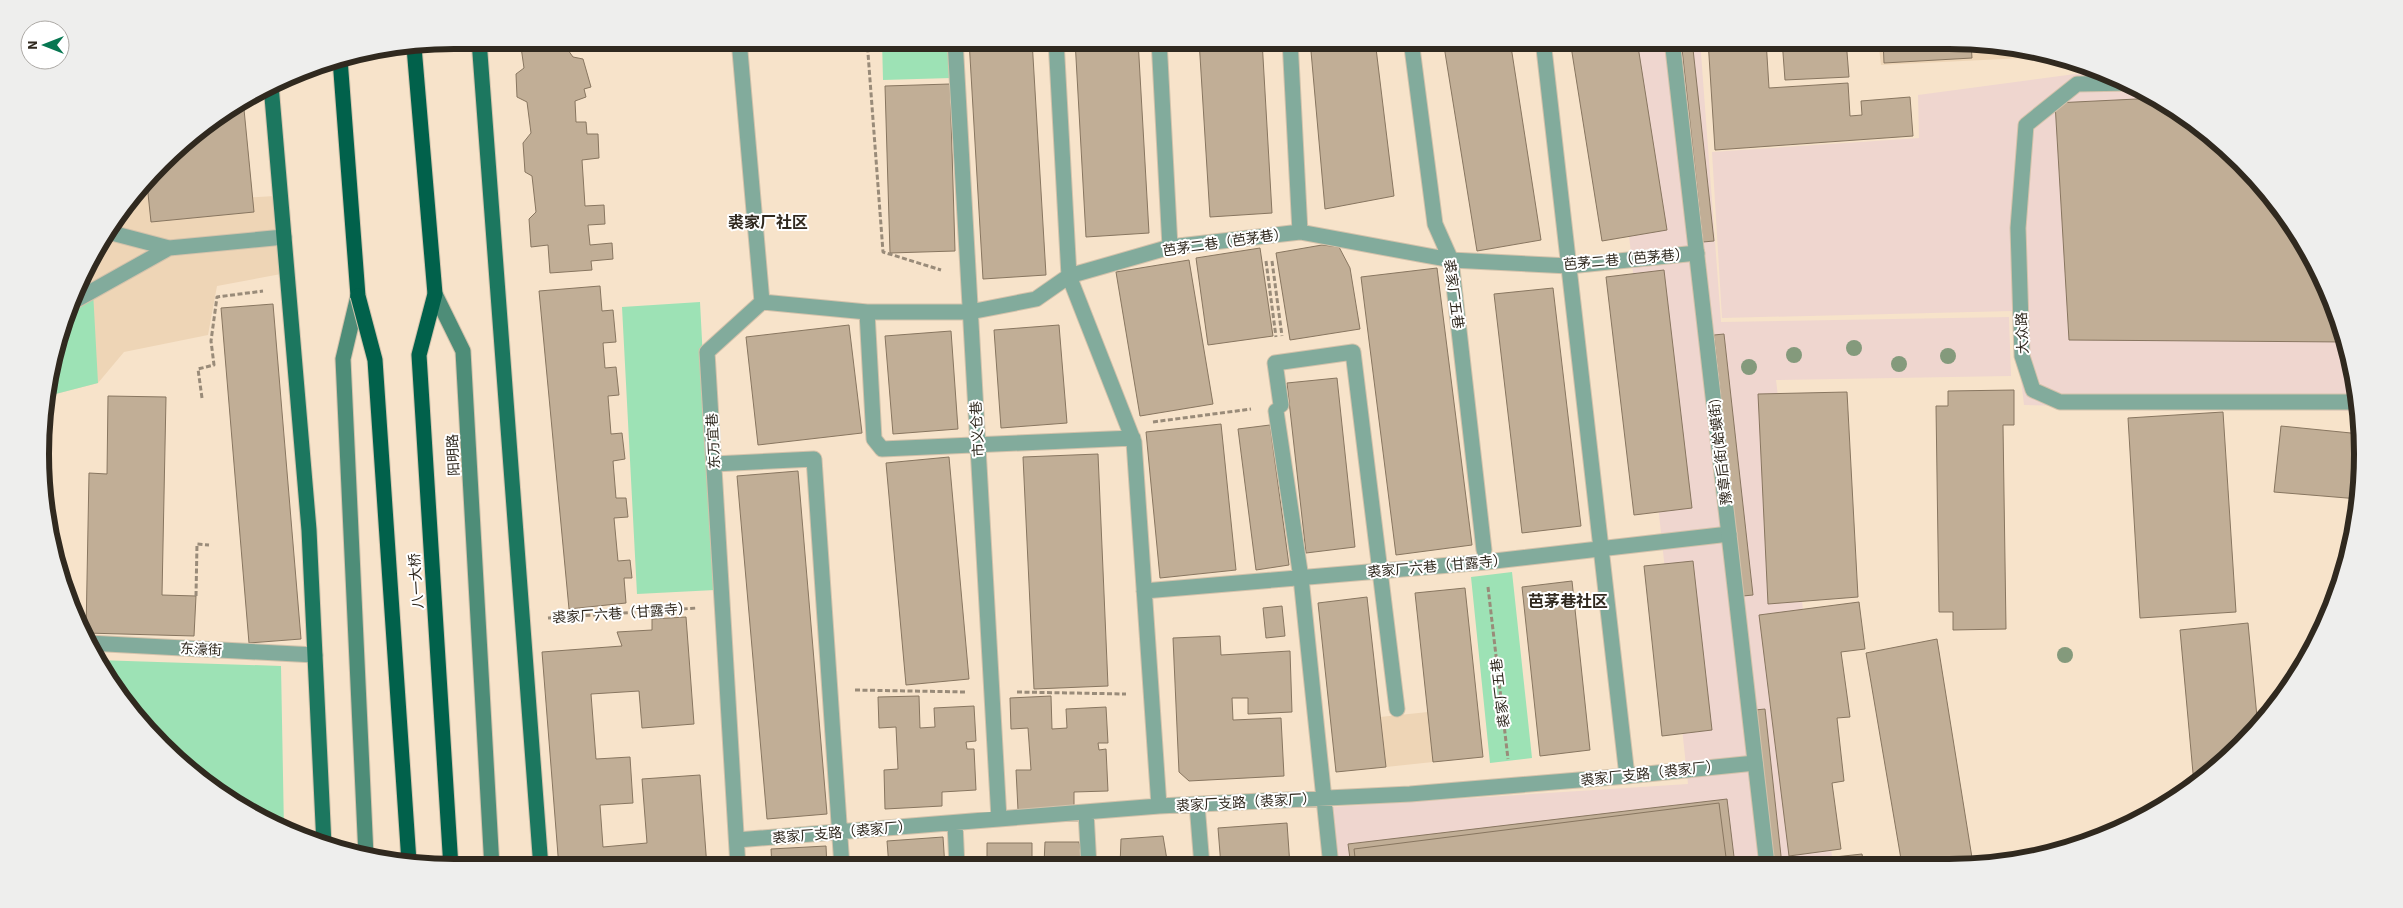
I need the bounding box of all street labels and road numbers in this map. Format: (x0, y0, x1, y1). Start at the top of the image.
street label: 芭茅二巷（芭茅巷） (1161, 224, 1289, 262)
street label: 芭茅二巷（芭茅巷） (1562, 245, 1690, 275)
street label: 裘家厂五巷 (1438, 258, 1468, 330)
street label: 大众路 (2012, 311, 2034, 354)
street label: 豫章后街(蛤蟆街) (1705, 398, 1737, 506)
street label: 市义仓巷 (967, 400, 989, 457)
street label: 东万宜巷 (703, 412, 725, 469)
street label: 阳明路 (443, 433, 465, 476)
street label: 裘家厂六巷（甘露寺） (1366, 551, 1508, 583)
street label: 八一大桥 (405, 552, 429, 610)
street label: 裘家厂六巷（甘露寺） (552, 599, 693, 629)
street label: 东濠街 (179, 639, 222, 661)
street label: 裘家厂五巷 (1487, 657, 1515, 729)
street label: 裘家厂支路（裘家厂） (1579, 757, 1721, 791)
street label: 裘家厂支路（裘家厂） (1176, 789, 1316, 817)
street label: 裘家厂支路（裘家厂） (771, 817, 913, 849)

